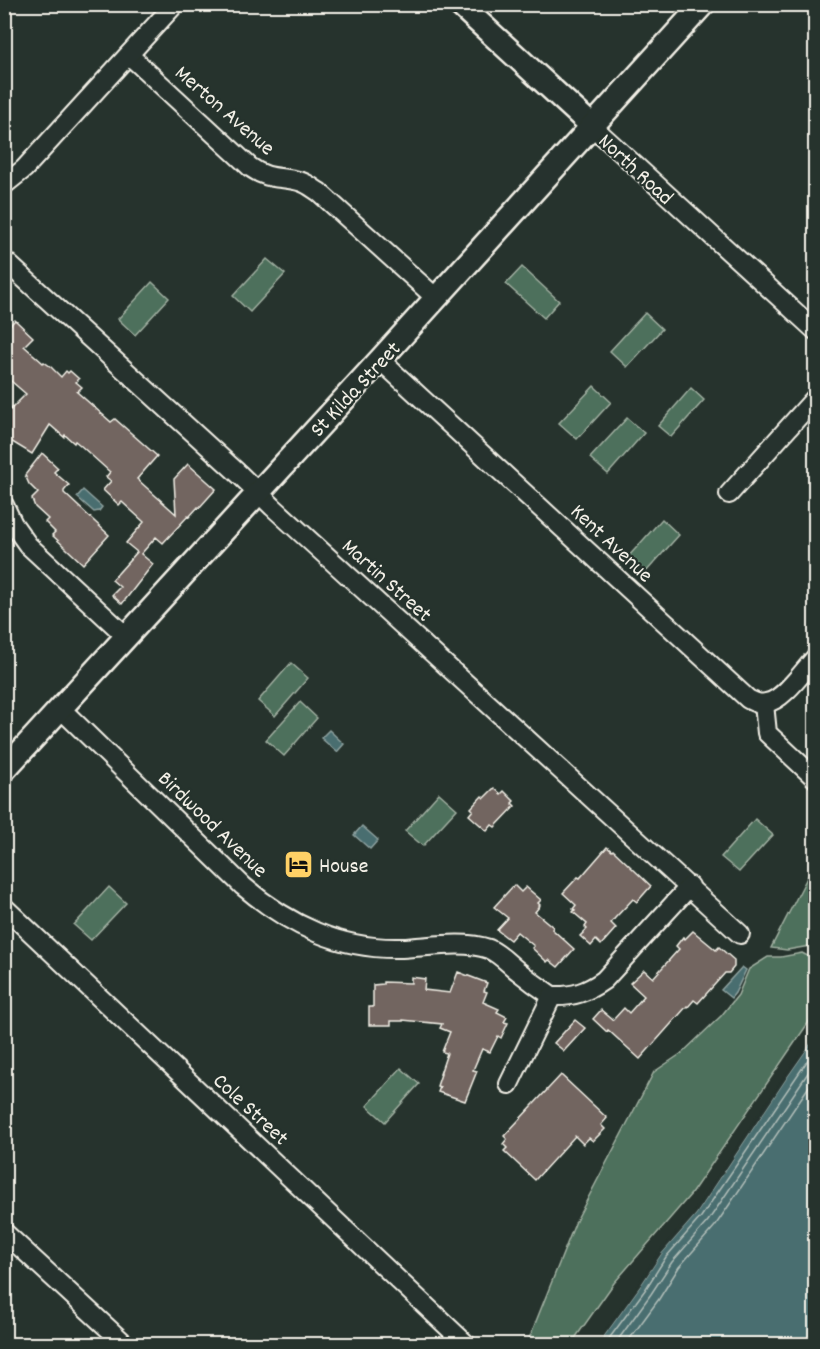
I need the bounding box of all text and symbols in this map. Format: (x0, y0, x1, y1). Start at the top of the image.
street label: Merton Avenue (167, 59, 281, 164)
street label: North Road (590, 127, 679, 214)
street label: St Kilda Street (304, 335, 409, 445)
street label: Kent Avenue (562, 498, 659, 591)
street label: Martin Street (334, 533, 438, 631)
street label: Birdwood Avenue (150, 765, 273, 886)
hotel icon: House (282, 848, 314, 880)
place label: House (319, 852, 368, 883)
street label: Cole Street (205, 1067, 295, 1154)

